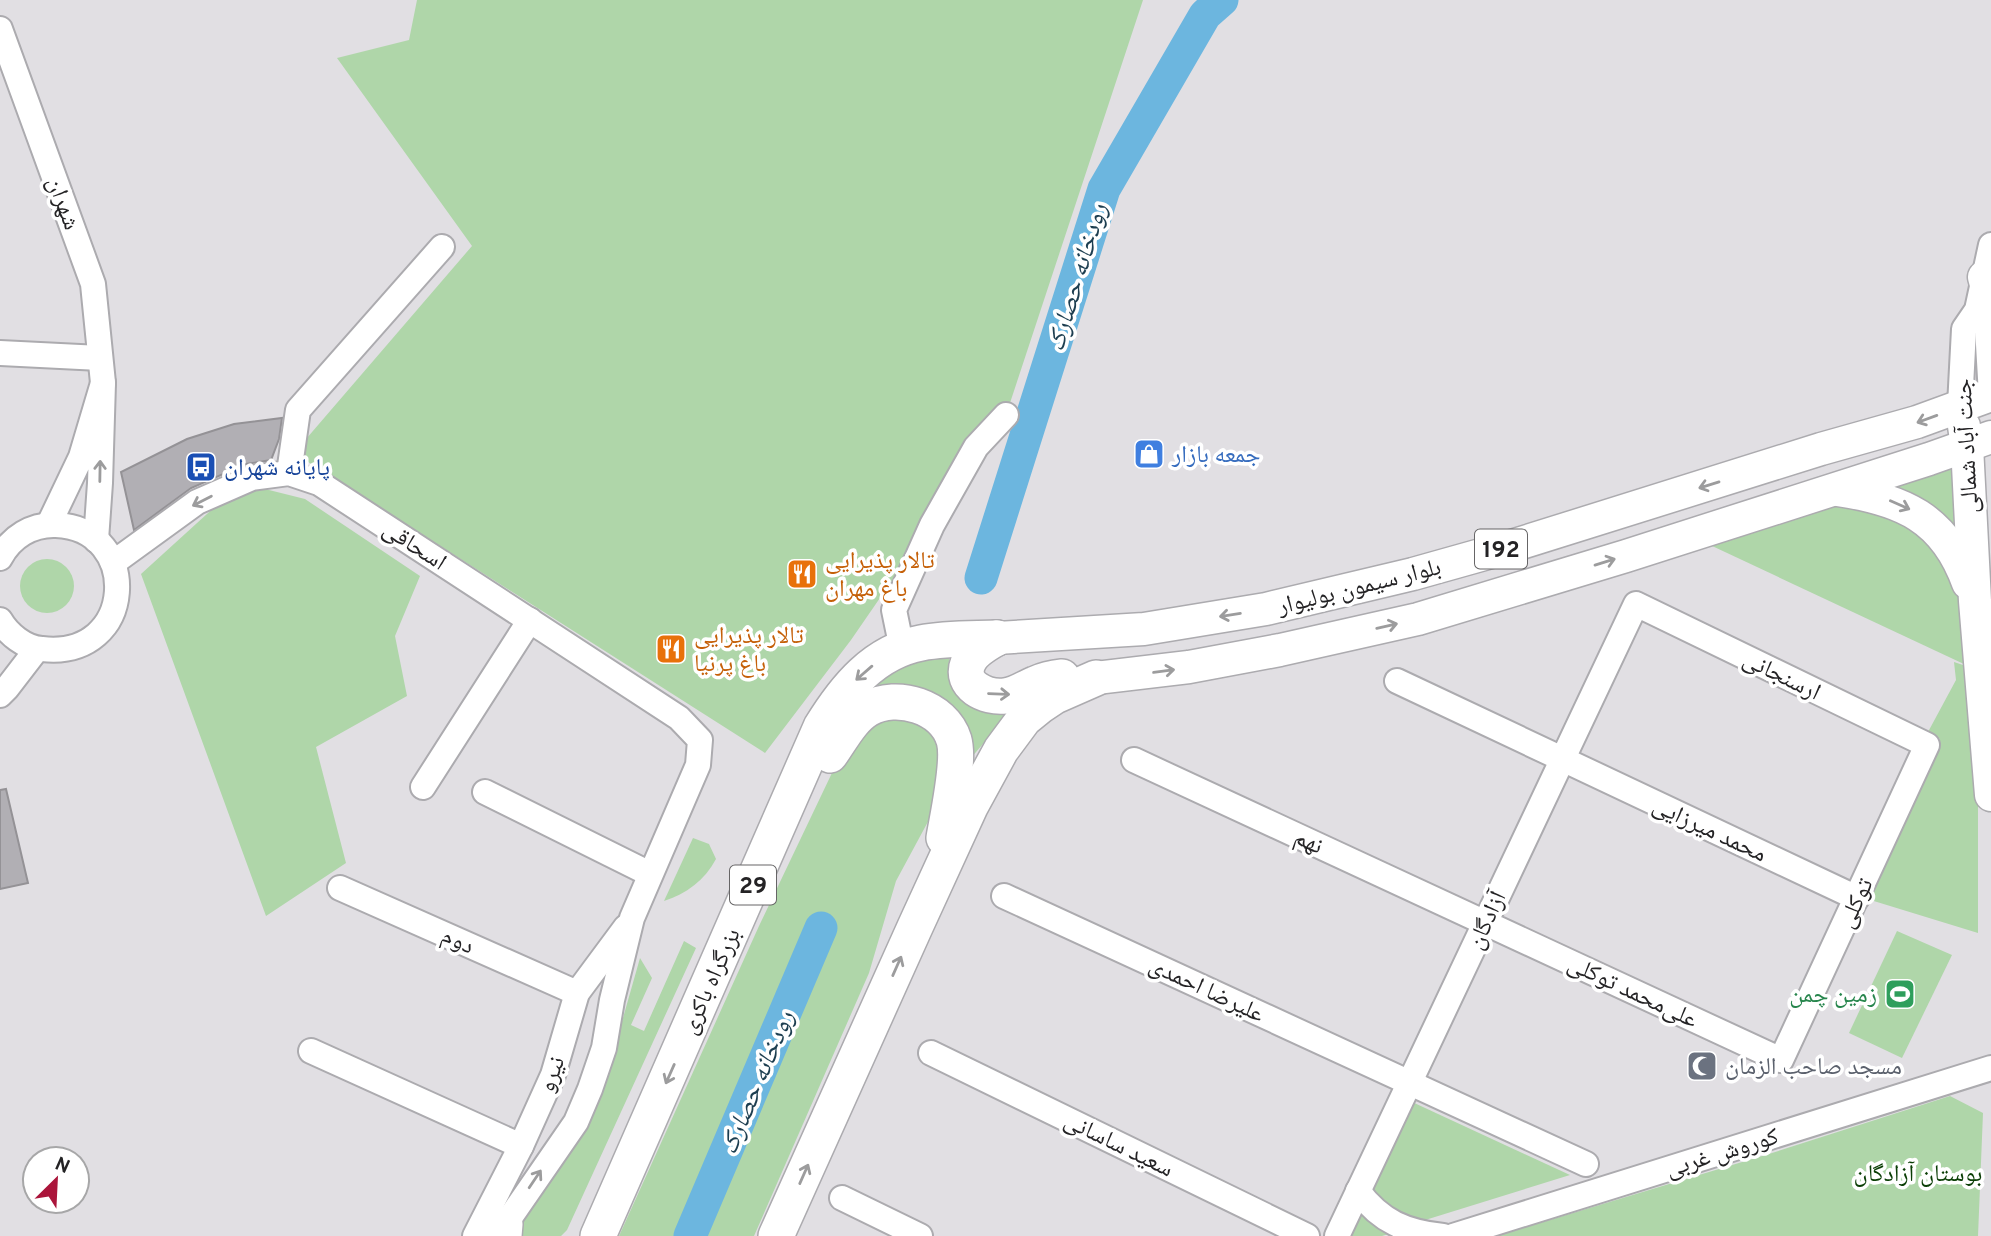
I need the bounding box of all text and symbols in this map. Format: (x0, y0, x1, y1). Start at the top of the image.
street label: شهران (39, 173, 86, 234)
water label: رودخانه حصارک (1040, 200, 1117, 356)
street label: جنت آباد شمالی (1949, 378, 1987, 514)
one-way arrow (1916, 413, 1938, 426)
shop icon: جمعه بازار (1132, 437, 1166, 471)
place label: جمعه بازار (1171, 441, 1261, 471)
bus stop icon: پایانه شهران (184, 450, 218, 484)
place label: پایانه شهران (224, 454, 330, 484)
one-way arrow (94, 460, 107, 483)
one-way arrow (1699, 480, 1721, 492)
one-way arrow (192, 494, 212, 508)
one-way arrow (1889, 499, 1910, 512)
street label: اسحاقی (376, 515, 451, 578)
road number: 192 (1475, 530, 1527, 568)
place label: تالار پذیرایی باغ مهران (825, 547, 935, 605)
street label: بلوار سیمون بولیوار (1274, 553, 1444, 623)
one-way arrow (1594, 554, 1616, 567)
restaurant icon: تالار پذیرایی باغ مهران (785, 557, 819, 591)
one-way arrow (1219, 609, 1242, 622)
one-way arrow (1375, 618, 1398, 632)
place label: تالار پذیرایی باغ پرنیا (694, 622, 804, 680)
restaurant icon: تالار پذیرایی باغ پرنیا (654, 632, 688, 666)
street label: ارسنجانی (1737, 645, 1825, 708)
one-way arrow (1152, 664, 1175, 677)
one-way arrow (855, 665, 873, 681)
one-way arrow (987, 688, 1010, 701)
street label: محمد میرزایی (1647, 791, 1771, 870)
street label: نهم (1289, 823, 1327, 862)
road number: 29 (730, 866, 776, 904)
street label: توکلی (1832, 874, 1881, 934)
street label: آزادگان (1461, 886, 1515, 955)
street label: دوم (436, 921, 478, 962)
street label: بزرگراه باکری (675, 924, 749, 1040)
street label: علی‌محمد توکلی (1562, 950, 1702, 1036)
street label: علیرضا احمدی (1144, 951, 1269, 1031)
one-way arrow (892, 956, 905, 977)
sports icon: زمین چمن (1883, 977, 1917, 1011)
place label: زمین چمن (1789, 981, 1877, 1011)
water label: رودخانه حصارک (713, 1006, 803, 1160)
mosque icon: مسجد صاحب الزمان (1685, 1049, 1719, 1083)
street label: نیرو (533, 1053, 573, 1097)
place label: مسجد صاحب الزمان (1725, 1053, 1902, 1083)
one-way arrow (662, 1063, 675, 1084)
street label: سعید ساسانی (1058, 1106, 1178, 1185)
street label: کوروش غربی (1662, 1123, 1783, 1185)
north arrow (21, 1145, 91, 1215)
text: N (51, 1153, 73, 1180)
park label: بوستان آزادگان (1854, 1160, 1982, 1190)
one-way arrow (798, 1164, 811, 1185)
one-way arrow (528, 1170, 542, 1189)

